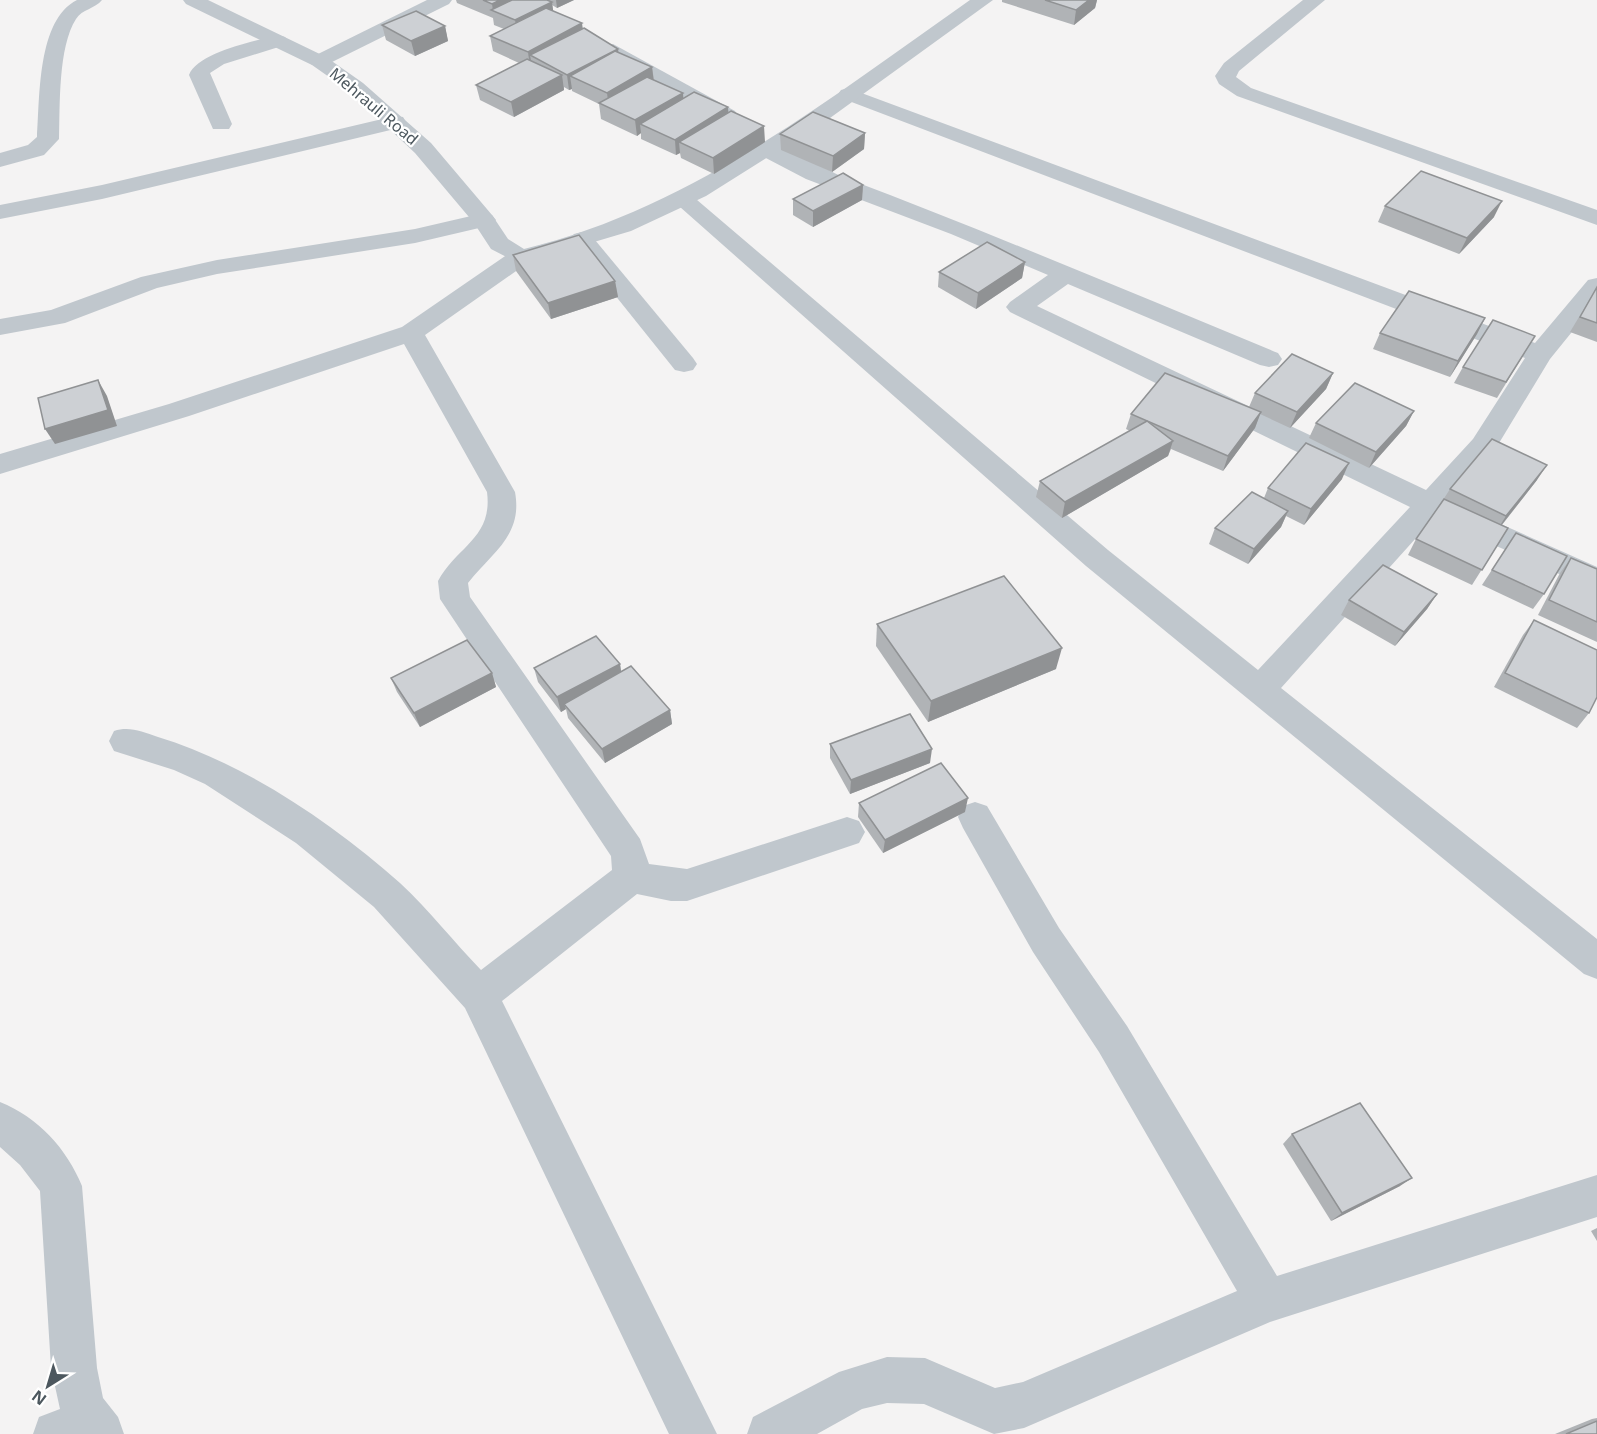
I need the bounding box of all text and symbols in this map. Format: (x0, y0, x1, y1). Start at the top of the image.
street label: Mehrauli Road (325, 62, 423, 150)
north arrow (18, 1356, 78, 1416)
text: N (27, 1385, 51, 1411)

